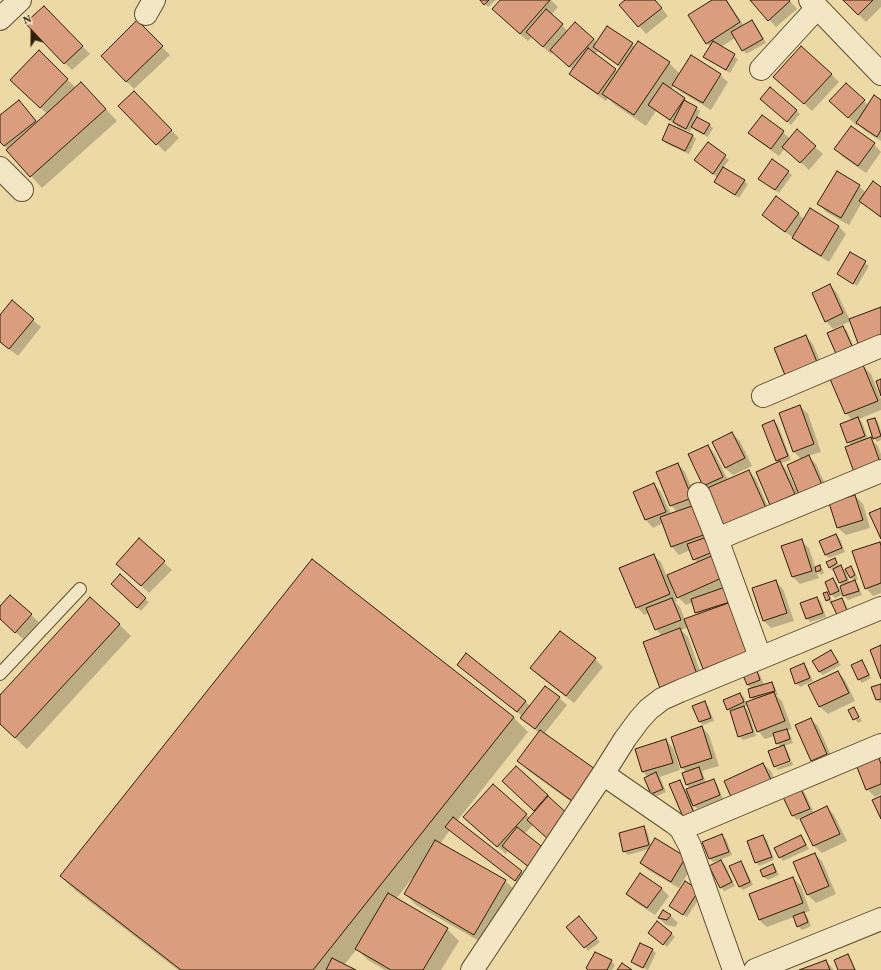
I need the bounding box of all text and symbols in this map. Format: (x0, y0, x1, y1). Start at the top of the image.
north arrow (12, 12, 52, 52)
text: N (21, 12, 34, 29)

